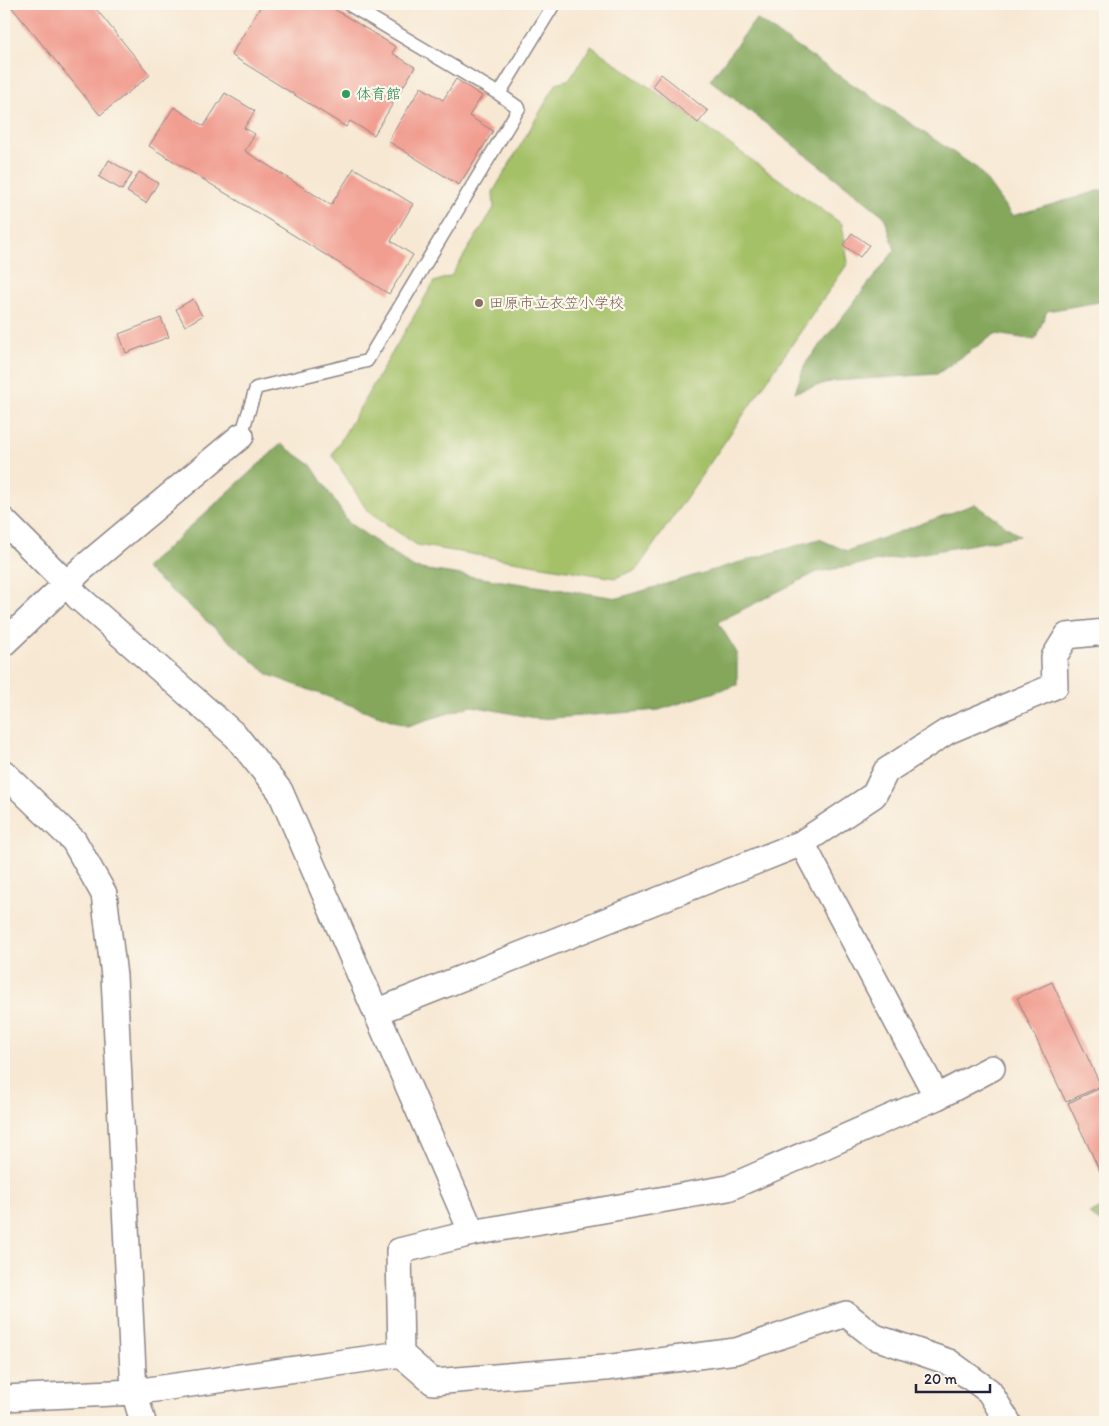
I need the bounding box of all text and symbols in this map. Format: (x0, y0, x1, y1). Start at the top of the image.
place label: 体育館 (356, 85, 401, 103)
marker: 体育館 (340, 88, 352, 100)
place label: 田原市立衣笠小学校 (489, 294, 624, 312)
marker: 田原市立衣笠小学校 (473, 297, 485, 309)
scale bar (916, 1361, 990, 1393)
text: 20 m (924, 1370, 958, 1388)

